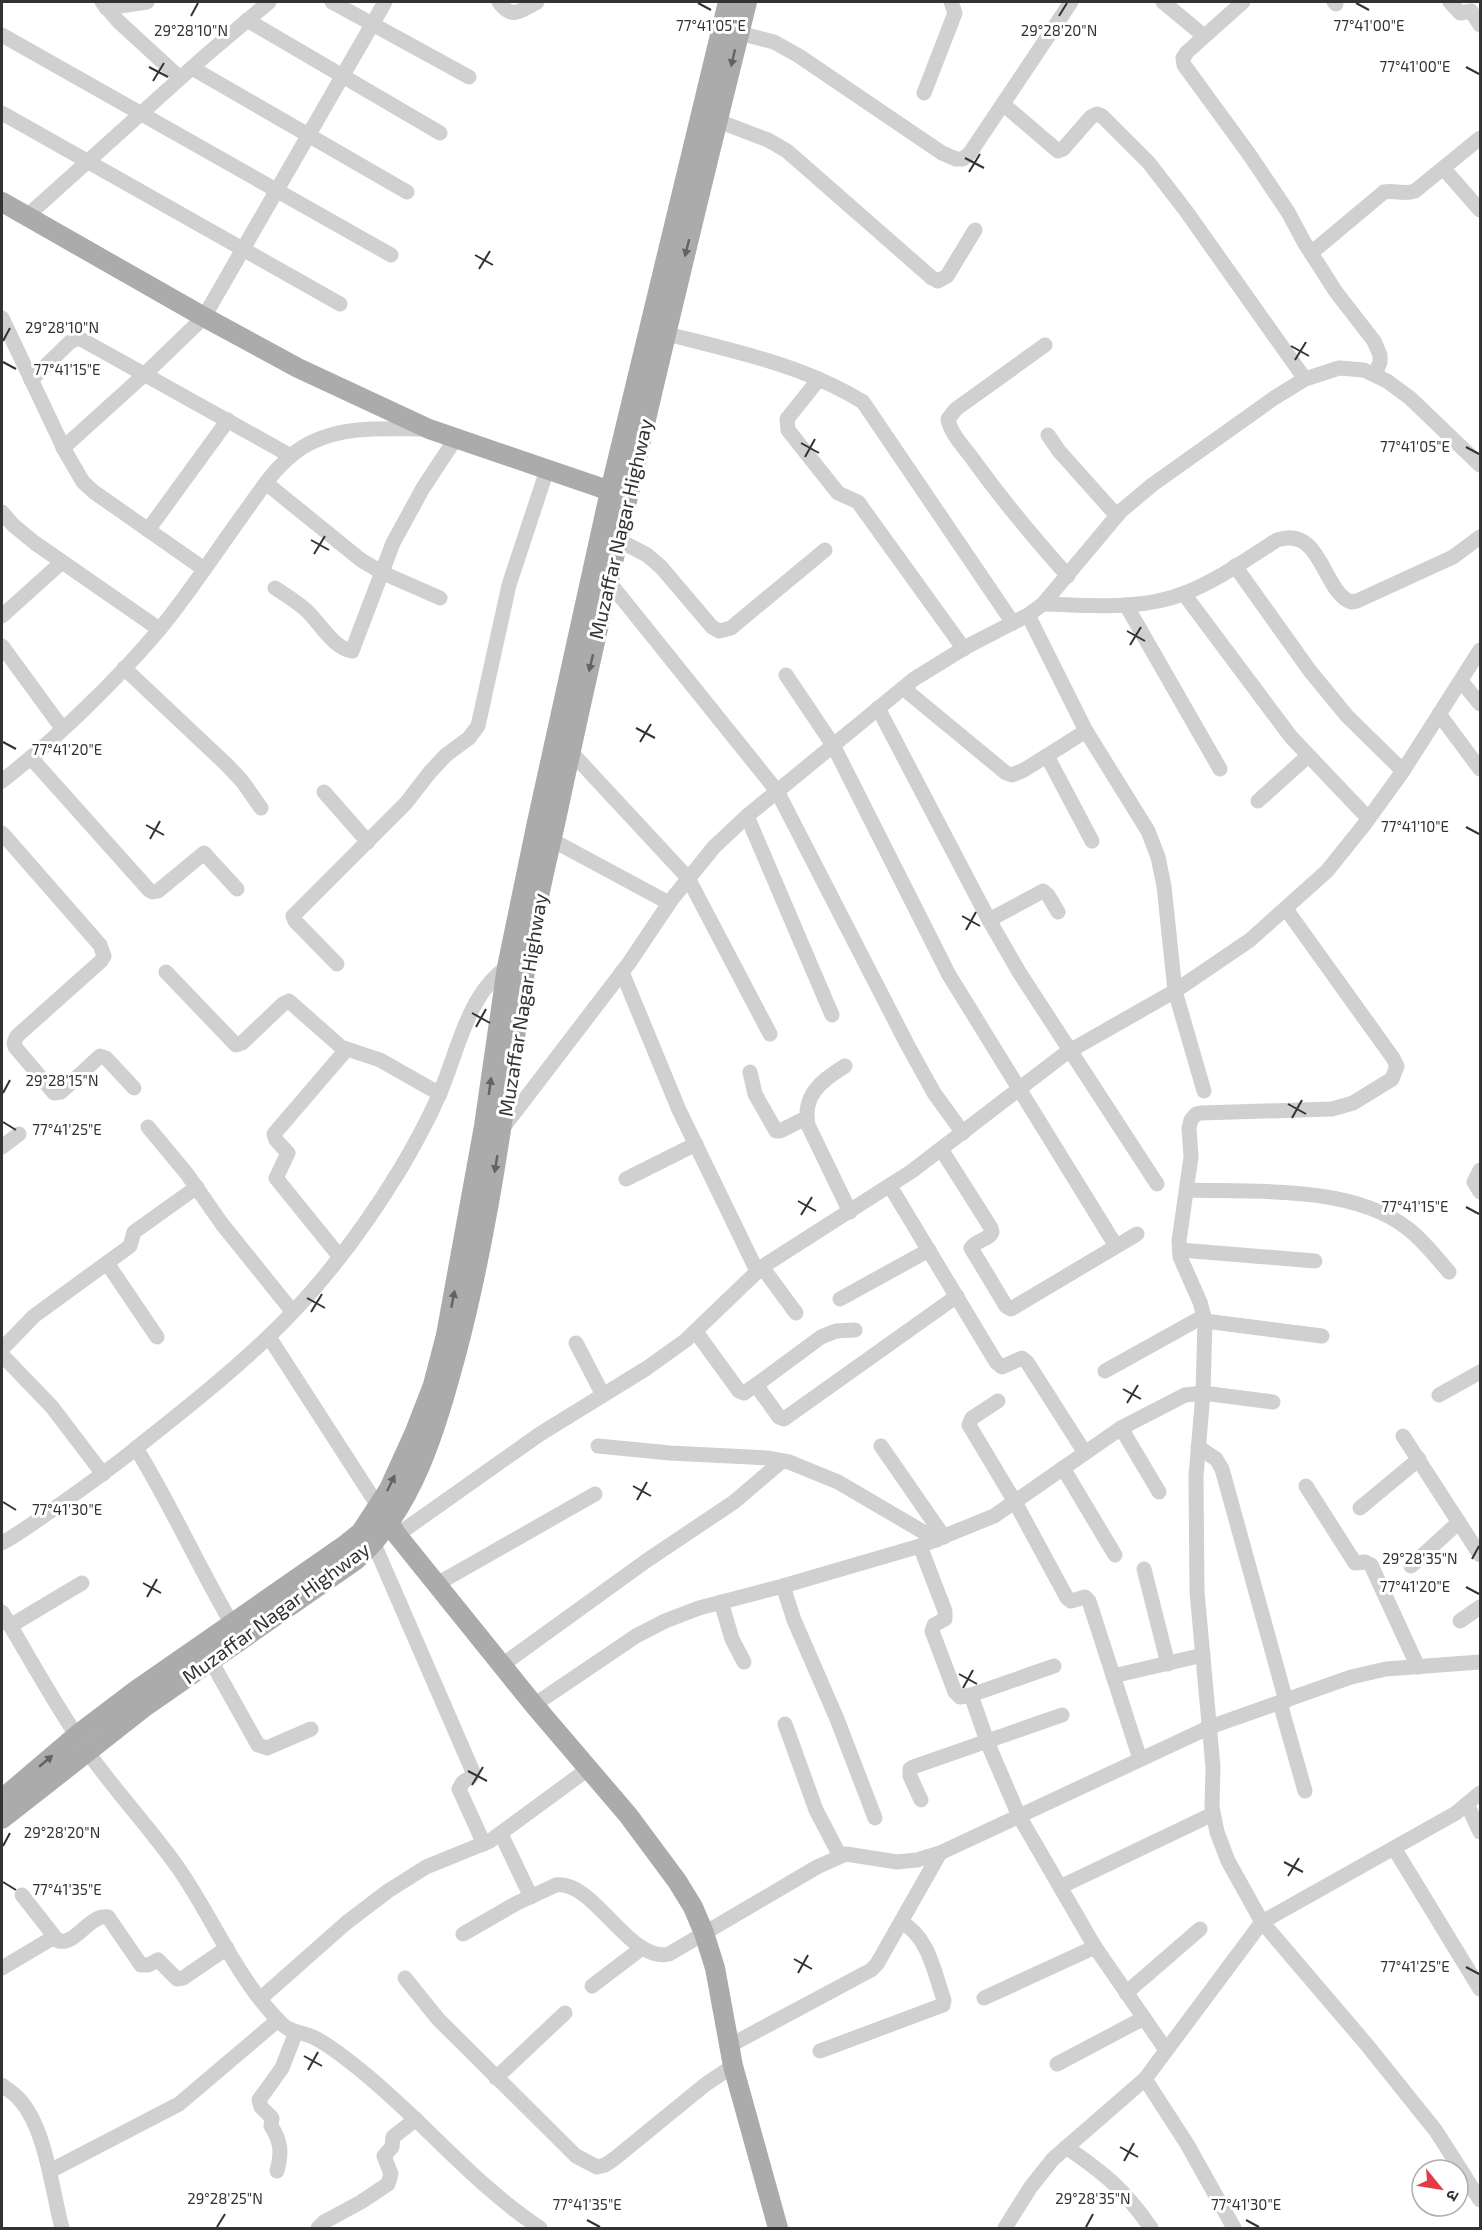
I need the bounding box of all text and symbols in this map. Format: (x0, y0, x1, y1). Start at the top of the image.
text: 77°41'05"E (676, 16, 746, 34)
text: 77°41'00"E (1334, 16, 1404, 34)
text: 29°28'10"N (154, 21, 228, 39)
text: 29°28'20"N (1021, 21, 1097, 39)
one-way arrow (727, 49, 737, 68)
text: 77°41'00"E (1380, 57, 1450, 75)
one-way arrow (682, 239, 692, 257)
text: 29°28'10"N (25, 318, 99, 336)
text: 77°41'15"E (34, 360, 100, 378)
street label: Muzaffar Nagar Highway (583, 416, 657, 641)
text: 77°41'05"E (1380, 437, 1450, 455)
one-way arrow (586, 654, 595, 673)
text: 77°41'20"E (32, 740, 102, 758)
text: 77°41'10"E (1381, 817, 1449, 835)
street label: Muzaffar Nagar Highway (493, 891, 552, 1118)
text: 29°28'15"N (25, 1071, 99, 1089)
one-way arrow (485, 1077, 494, 1096)
text: 77°41'25"E (32, 1120, 102, 1138)
one-way arrow (492, 1154, 501, 1173)
text: 77°41'15"E (1382, 1197, 1448, 1215)
one-way arrow (449, 1290, 458, 1309)
one-way arrow (386, 1474, 396, 1491)
text: 77°41'30"E (32, 1500, 102, 1518)
street label: Muzaffar Nagar Highway (177, 1536, 374, 1688)
text: 29°28'35"N (1382, 1549, 1458, 1567)
text: 77°41'20"E (1380, 1577, 1450, 1595)
one-way arrow (38, 1755, 53, 1768)
text: 29°28'20"N (24, 1823, 100, 1841)
text: 77°41'35"E (32, 1880, 102, 1898)
text: 77°41'25"E (1380, 1957, 1450, 1975)
north arrow (1410, 2158, 1470, 2218)
text: उ (1443, 2187, 1464, 2205)
text: 29°28'25"N (187, 2189, 263, 2207)
text: 29°28'35"N (1055, 2189, 1131, 2207)
text: 77°41'35"E (552, 2195, 622, 2213)
text: 77°41'30"E (1211, 2195, 1281, 2213)

